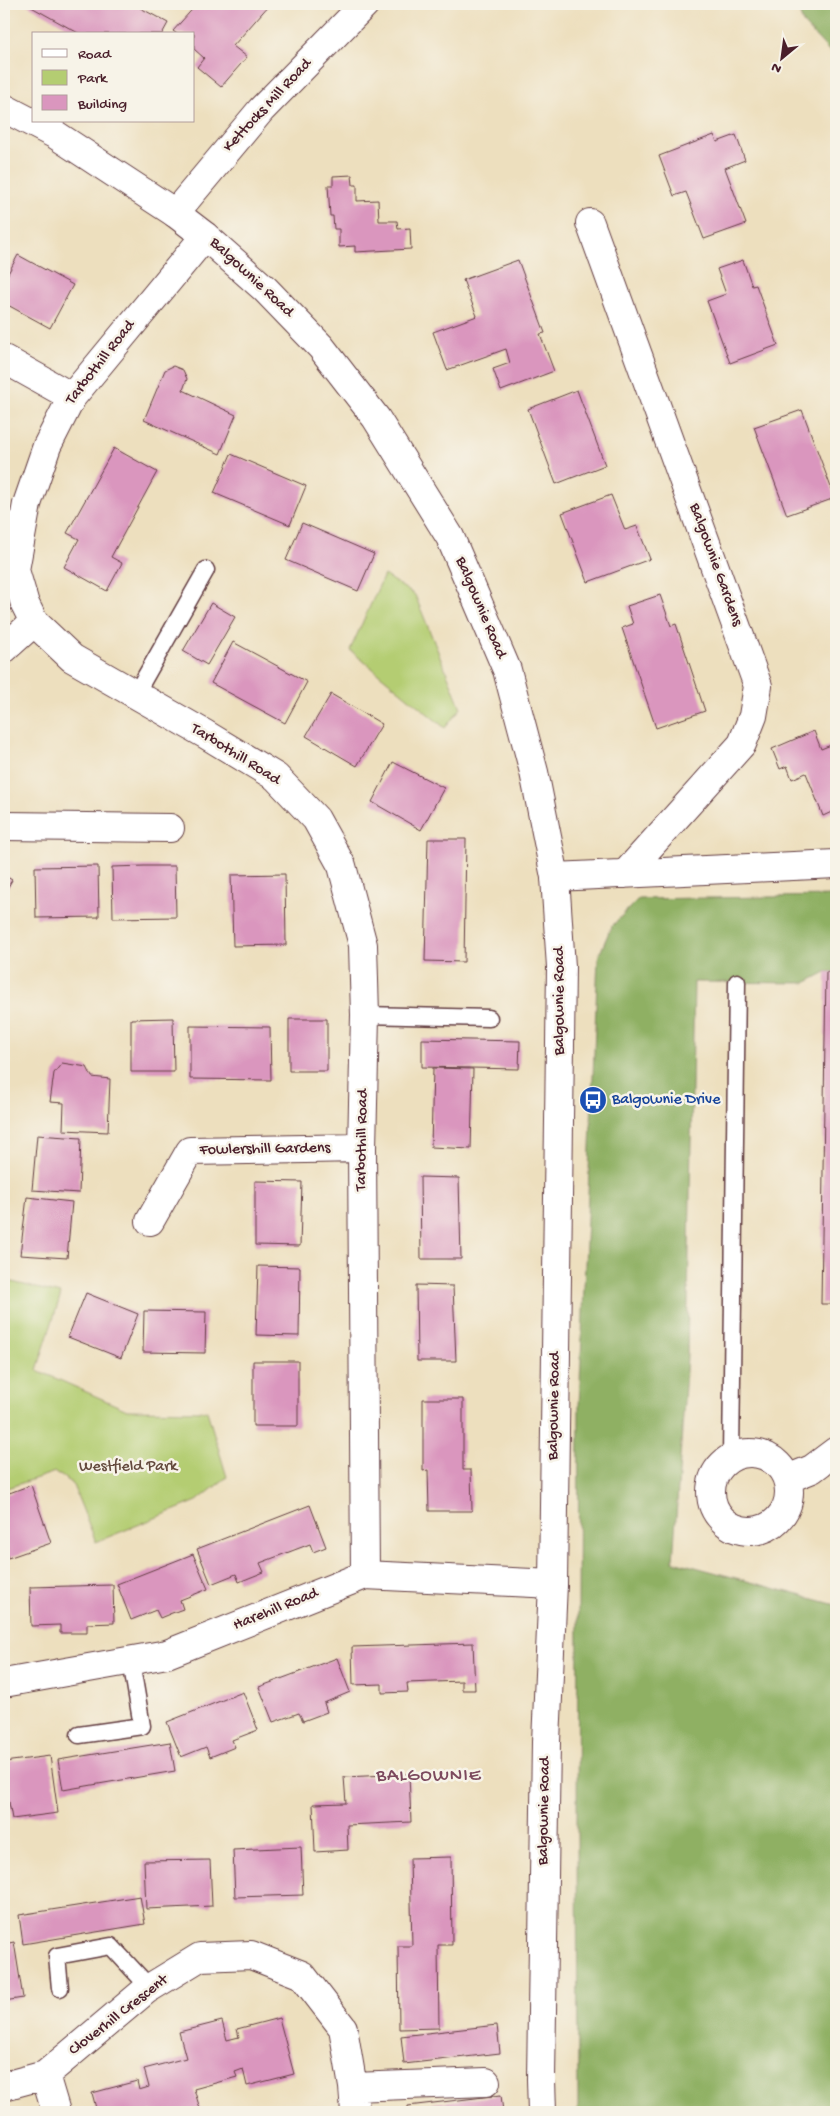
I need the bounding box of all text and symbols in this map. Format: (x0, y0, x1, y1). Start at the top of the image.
legend (32, 32, 195, 122)
north arrow (758, 32, 808, 82)
text: Road (78, 46, 112, 64)
street label: Kettocks Mill Road (220, 54, 317, 157)
text: N (769, 58, 785, 77)
text: Park (77, 70, 108, 88)
text: Building (77, 96, 127, 114)
street label: Balgownie Road (204, 233, 298, 323)
street label: Tarbothill Road (62, 316, 141, 410)
street label: Balgownie Gardens (684, 500, 746, 630)
street label: Balgownie Road (450, 553, 511, 663)
street label: Tarbothill Road (186, 719, 285, 791)
street label: Balgownie Road (551, 945, 570, 1056)
bus stop icon: Balgownie Drive (578, 1085, 608, 1115)
street label: Tarbothill Road (353, 1087, 373, 1192)
place label: Balgownie Drive (611, 1091, 721, 1110)
street label: Fowlershill Gardens (198, 1139, 332, 1161)
street label: Balgownie Road (545, 1350, 565, 1461)
park label: Westfield Park (79, 1458, 179, 1477)
street label: Harehill Road (231, 1584, 323, 1636)
street label: Balgownie Road (535, 1755, 555, 1866)
district label: BALGOWNIE (375, 1765, 482, 1788)
street label: Cloverhill Crescent (66, 1970, 174, 2061)

